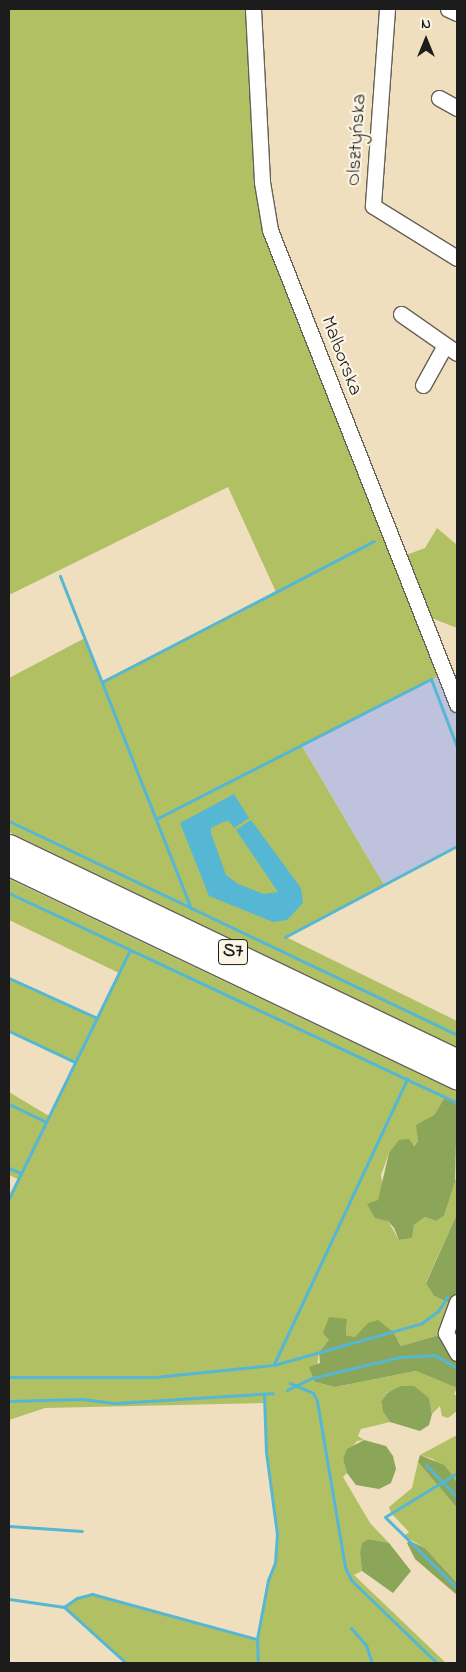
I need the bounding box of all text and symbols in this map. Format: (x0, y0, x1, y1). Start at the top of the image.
text: N (421, 14, 431, 35)
north arrow (401, 15, 451, 65)
street label: Olsztyńska (342, 93, 372, 187)
street label: Malborska (315, 313, 367, 399)
road number: S7 (217, 936, 249, 969)

